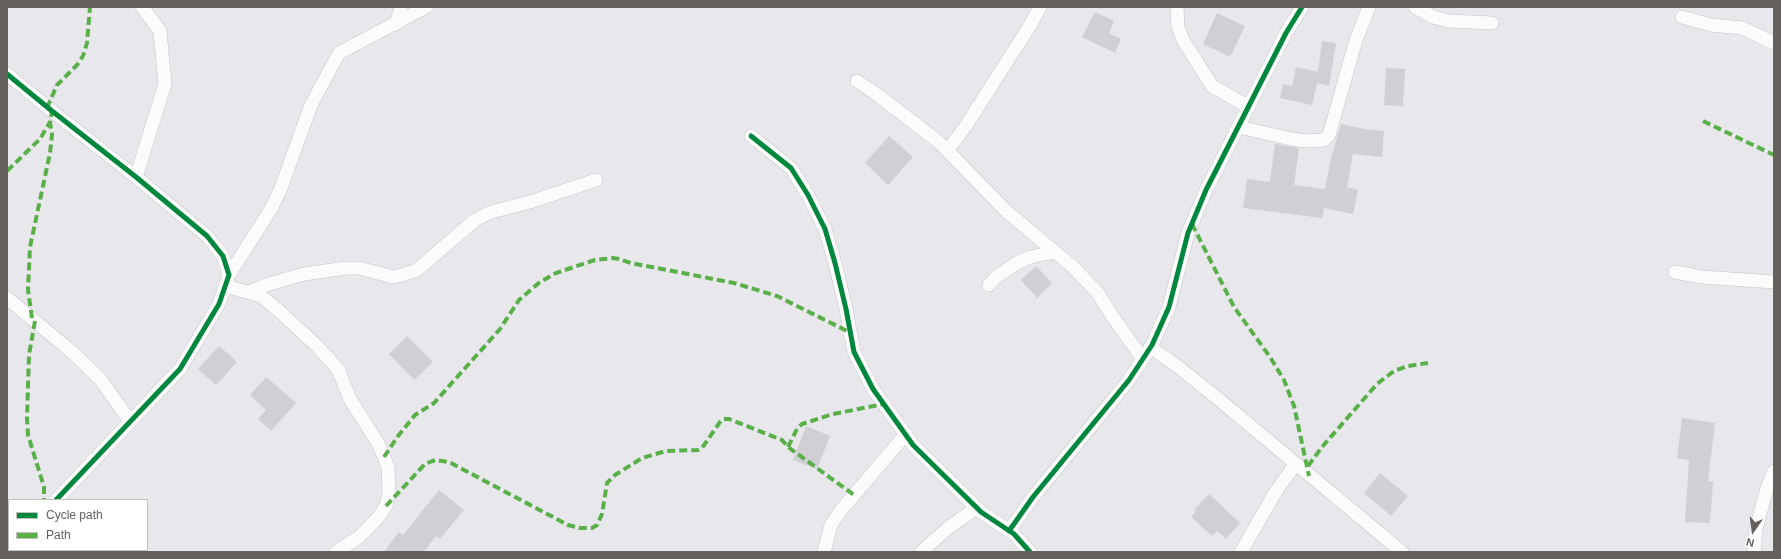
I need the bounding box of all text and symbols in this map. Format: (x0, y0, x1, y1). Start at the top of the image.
legend (8, 499, 148, 551)
text: Cycle path (46, 508, 103, 522)
north arrow (1733, 511, 1773, 551)
text: Path (46, 528, 71, 542)
text: N (1745, 536, 1755, 549)

